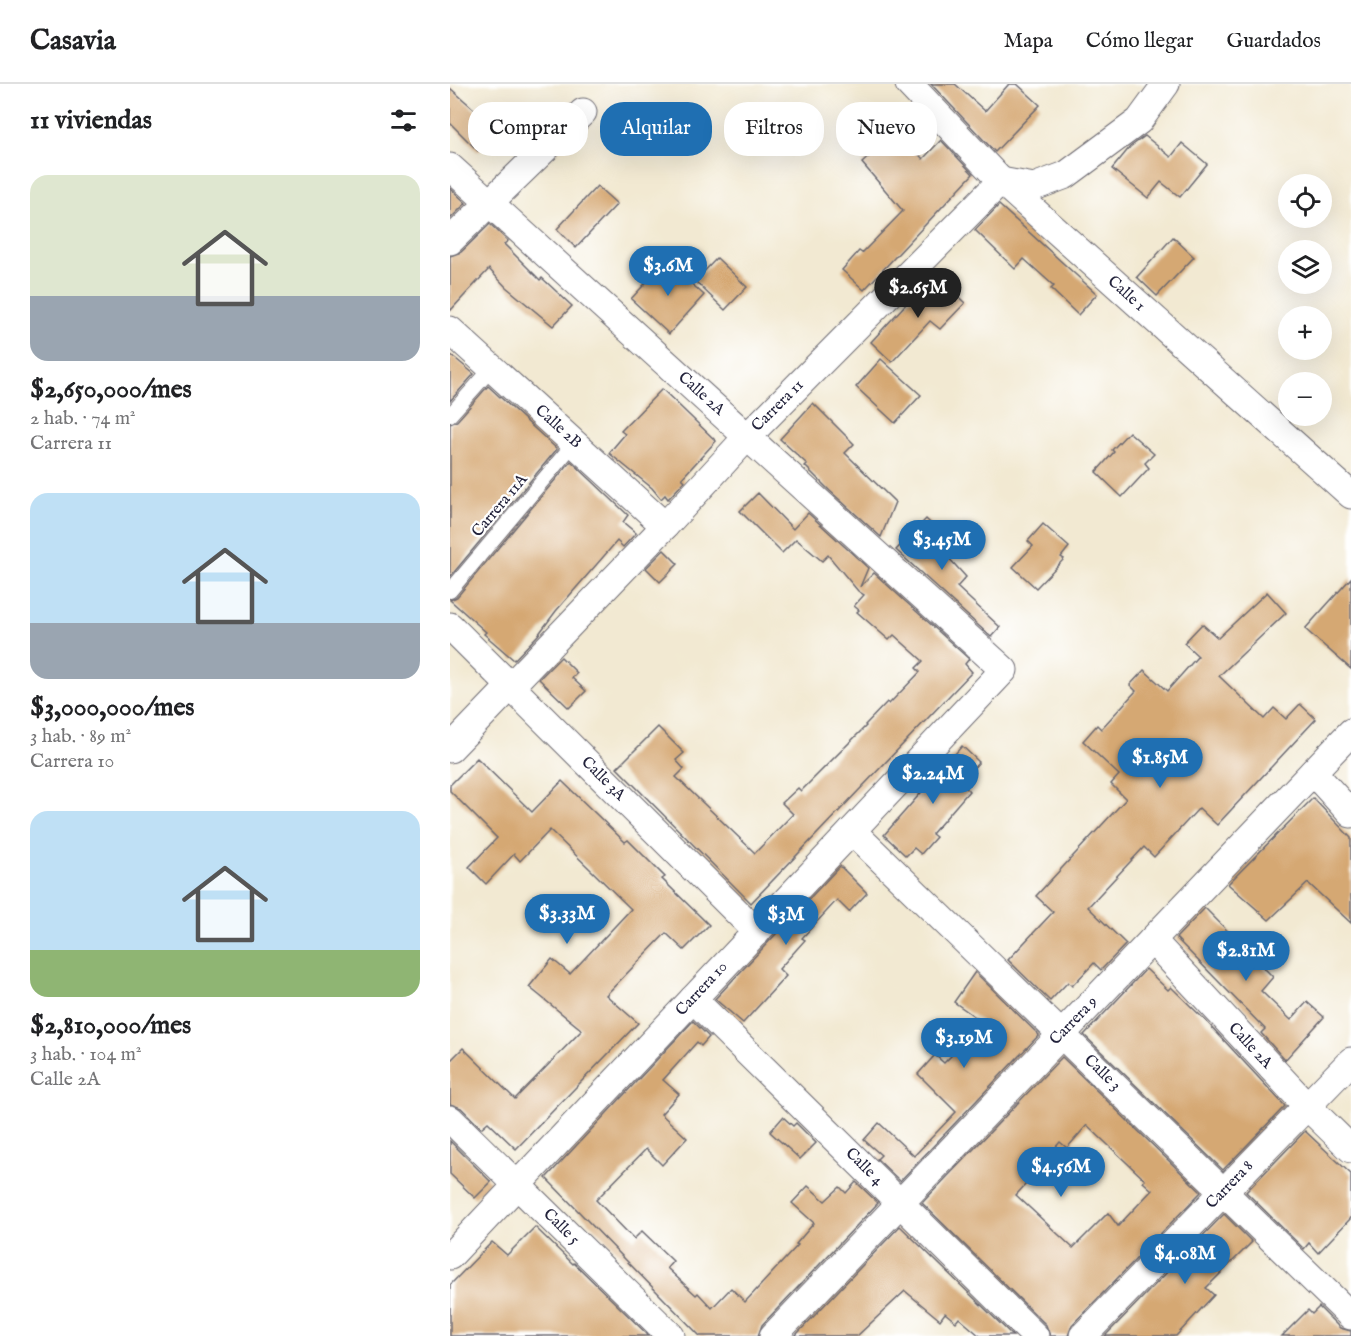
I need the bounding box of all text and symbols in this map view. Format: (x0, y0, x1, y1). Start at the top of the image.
text: Casavia (30, 24, 116, 59)
text: Mapa (1004, 28, 1053, 55)
text: Cómo llegar (1086, 28, 1193, 55)
text: Guardados (1226, 28, 1321, 55)
chip: Comprar (468, 102, 588, 156)
chip: Alquilar (600, 102, 712, 156)
chip: Filtros (724, 102, 824, 156)
chip: Nuevo (836, 102, 937, 156)
text: 11 viviendas (30, 104, 152, 137)
icon: filters (387, 104, 420, 137)
map controls (1278, 174, 1332, 426)
button: locate (1278, 174, 1332, 228)
icon: home (171, 214, 279, 322)
button: layers (1278, 240, 1332, 294)
pin: $3.6M (626, 246, 710, 297)
text: $3.6M (643, 253, 693, 278)
pin: $2.65M (869, 268, 967, 319)
street label: Calle 1 (1103, 272, 1149, 316)
text: $2.65M (888, 275, 948, 300)
button: + (1278, 306, 1332, 360)
street label: Calle 2A (673, 368, 729, 421)
button: − (1278, 372, 1332, 426)
text: $2,650,000/mes (30, 373, 192, 406)
street label: Carrera 11 (748, 376, 808, 436)
street label: Calle 2B (531, 401, 585, 453)
text: 2 hab. · 74 m² (30, 406, 136, 431)
text: Carrera 11 (30, 431, 112, 456)
street label: Carrera 11A (468, 469, 533, 542)
pin: $3.45M (893, 520, 991, 571)
text: $3.45M (913, 527, 971, 552)
icon: home (171, 532, 279, 640)
text: $3,000,000/mes (30, 691, 195, 724)
text: 3 hab. · 89 m² (30, 724, 131, 749)
pin: $1.85M (1111, 738, 1209, 789)
text: $1.85M (1132, 745, 1188, 770)
text: Carrera 10 (30, 749, 114, 774)
street label: Calle 3A (577, 753, 630, 806)
pin: $2.24M (884, 754, 982, 805)
text: $2.24M (902, 761, 964, 786)
icon: home (171, 850, 279, 958)
pin: $3.33M (518, 894, 616, 945)
pin: $3M (757, 895, 815, 946)
text: $3.33M (539, 901, 595, 926)
text: $3M (767, 902, 805, 927)
pin: $2.81M (1197, 931, 1295, 982)
text: $2.81M (1217, 938, 1275, 963)
street label: Carrera 10 (672, 957, 732, 1020)
street label: Carrera 9 (1046, 992, 1102, 1050)
text: $2,810,000/mes (30, 1009, 191, 1042)
pin: $3.19M (915, 1018, 1013, 1069)
street label: Calle 2A (1224, 1019, 1277, 1074)
text: $3.19M (935, 1025, 993, 1050)
text: 3 hab. · 104 m² (30, 1042, 142, 1067)
street label: Calle 3 (1079, 1051, 1125, 1095)
text: Calle 2A (30, 1067, 100, 1092)
street label: Calle 4 (841, 1144, 887, 1190)
pin: $4.56M (1012, 1147, 1110, 1198)
text: $4.56M (1031, 1154, 1091, 1179)
street label: Carrera 8 (1202, 1156, 1258, 1214)
street label: Calle 5 (538, 1204, 584, 1250)
pin: $4.08M (1136, 1234, 1234, 1285)
text: $4.08M (1154, 1241, 1216, 1266)

